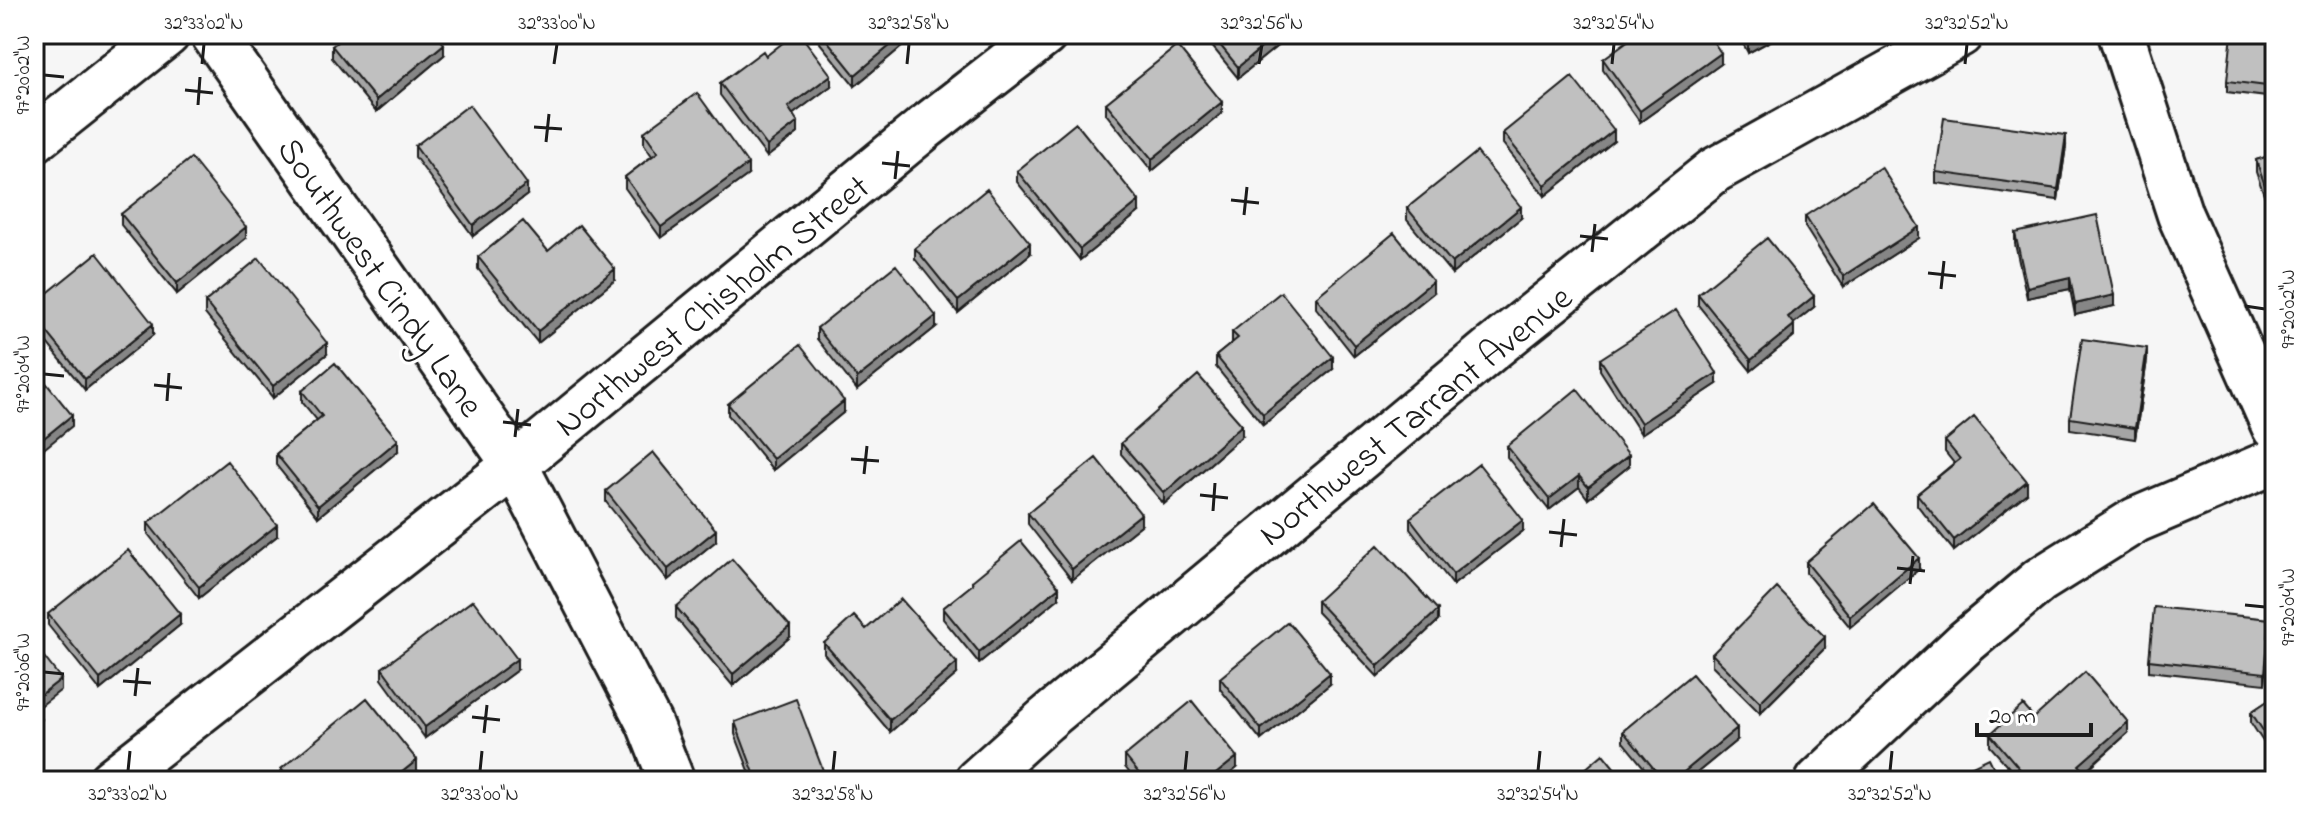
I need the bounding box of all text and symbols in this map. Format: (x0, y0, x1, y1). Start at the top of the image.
text: 32°33'02"N (165, 10, 243, 39)
text: 32°33'00"N (518, 10, 596, 39)
text: 32°32'58"N (869, 10, 949, 39)
text: 32°32'56"N (1221, 10, 1303, 39)
text: 32°32'54"N (1573, 10, 1655, 39)
text: 32°32'52"N (1925, 10, 2009, 39)
text: 97°20'02"W (10, 35, 39, 115)
street label: Southwest Cindy Lane (262, 128, 495, 430)
street label: Northwest Chisholm Street (545, 163, 883, 452)
text: 97°20'02"W (2275, 269, 2304, 349)
street label: Northwest Tarrant Avenue (1248, 273, 1586, 561)
text: 97°20'04"W (10, 335, 39, 413)
text: 97°20'04"W (2275, 568, 2304, 646)
text: 97°20'06"W (10, 633, 39, 711)
scale bar (1977, 687, 2091, 737)
text: 20 m (1989, 700, 2036, 735)
text: 32°33'02"N (89, 781, 167, 810)
text: 32°33'00"N (441, 781, 519, 810)
text: 32°32'58"N (793, 781, 873, 810)
text: 32°32'56"N (1144, 781, 1226, 810)
text: 32°32'54"N (1497, 781, 1579, 810)
text: 32°32'52"N (1848, 781, 1932, 810)

